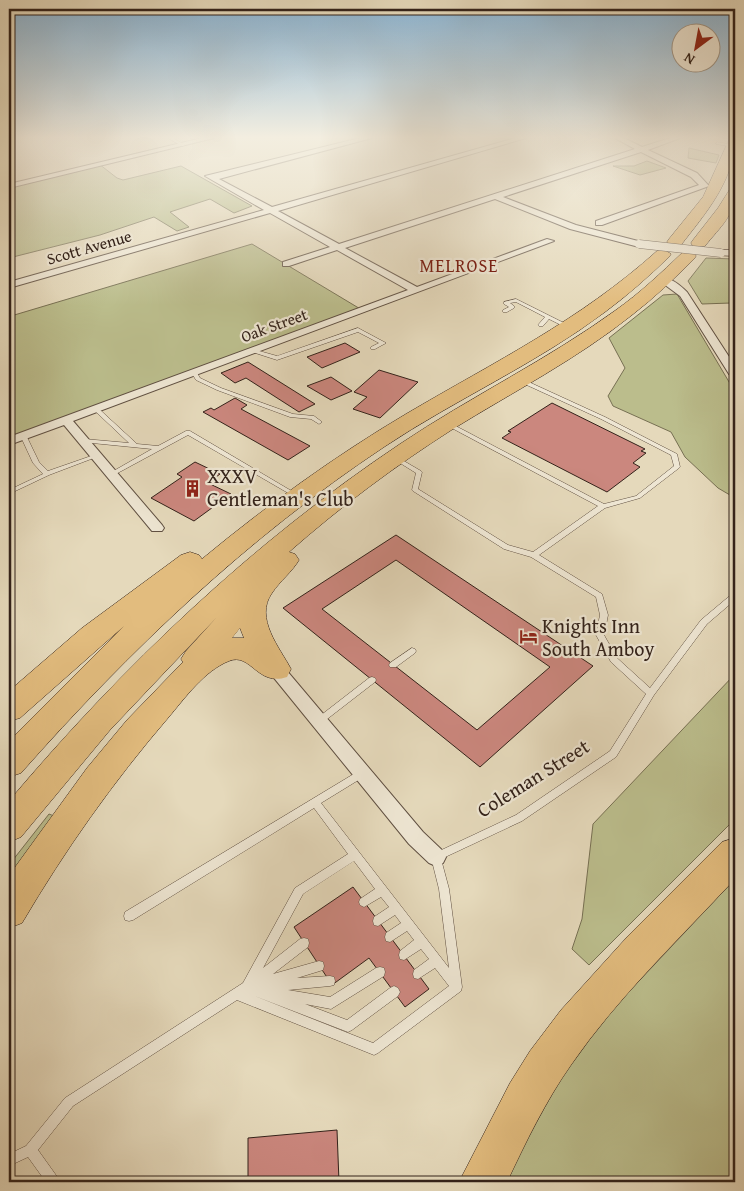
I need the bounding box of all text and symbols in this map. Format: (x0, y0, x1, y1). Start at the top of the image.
north arrow (672, 22, 722, 72)
text: N (679, 48, 698, 70)
street label: Scott Avenue (44, 223, 134, 271)
district label: MELROSE (420, 252, 498, 279)
street label: Oak Street (237, 302, 311, 348)
place label: XXXV Gentleman's Club (207, 461, 354, 513)
building icon: XXXV Gentleman's Club (183, 478, 203, 498)
place label: Knights Inn South Amboy (542, 611, 655, 663)
hotel icon: Knights Inn South Amboy (518, 627, 538, 647)
street label: Coleman Street (471, 731, 595, 824)

